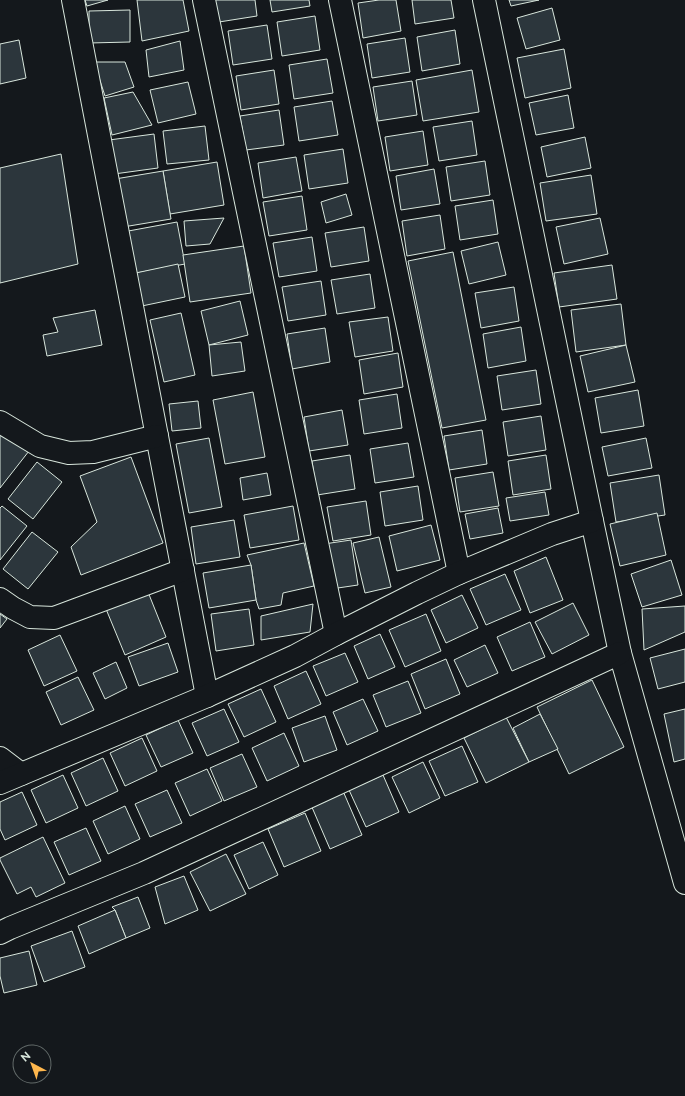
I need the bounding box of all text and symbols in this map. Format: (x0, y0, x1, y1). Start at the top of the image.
north arrow (12, 1044, 52, 1084)
text: N (18, 1049, 33, 1064)

